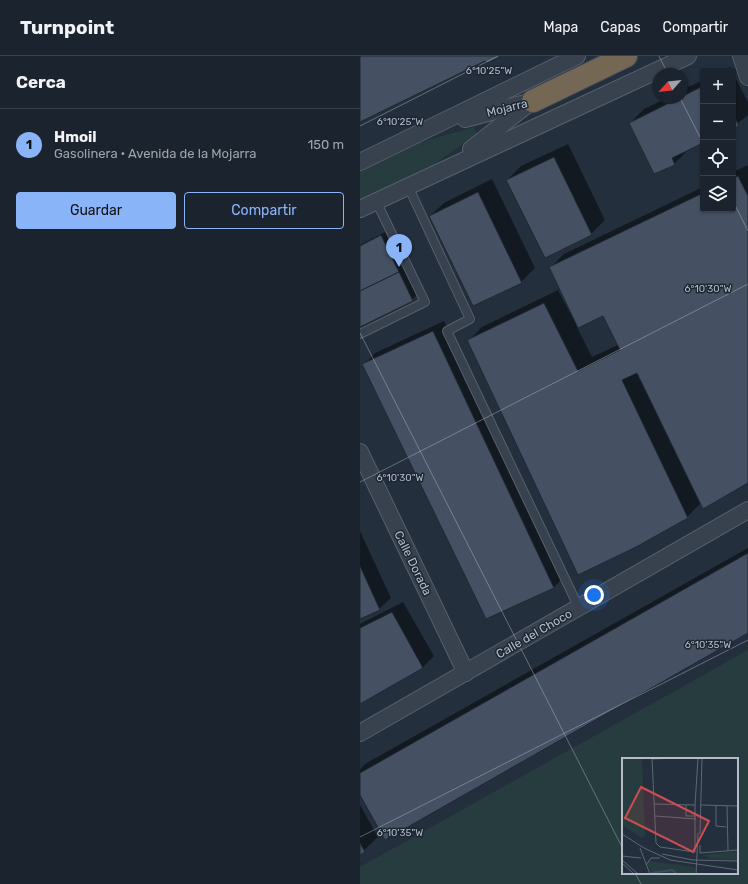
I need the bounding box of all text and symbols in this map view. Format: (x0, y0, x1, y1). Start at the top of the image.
text: Turnpoint (20, 16, 114, 39)
text: Mapa (543, 19, 578, 36)
text: Capas (600, 19, 641, 36)
text: Compartir (663, 19, 728, 36)
text: 6°10'25"W (466, 65, 512, 77)
north arrow (652, 68, 688, 104)
map controls (700, 68, 736, 212)
button: + (700, 68, 736, 104)
text: Cerca (16, 72, 66, 92)
street label: Mojarra (485, 96, 529, 120)
button: − (700, 104, 736, 140)
text: 6°10'25"W (377, 116, 423, 128)
text: Hmoil (54, 128, 97, 146)
text: 1 (26, 137, 32, 152)
text: 150 m (308, 137, 344, 152)
button: locate (700, 140, 736, 176)
text: Gasolinera · Avenida de la Mojarra (54, 146, 257, 161)
button: layers (700, 176, 736, 212)
button: Guardar (16, 192, 176, 229)
button: Compartir (184, 192, 344, 229)
pin: 1 (386, 234, 412, 267)
text: 6°10'30"W (685, 283, 731, 295)
text: 6°10'30"W (377, 472, 423, 484)
street label: Calle Dorada (391, 528, 435, 598)
your location (584, 585, 604, 605)
street label: Calle del Choco (493, 607, 575, 661)
text: 6°10'35"W (685, 639, 731, 651)
inset map (622, 758, 738, 874)
text: 6°10'35"W (377, 827, 423, 839)

